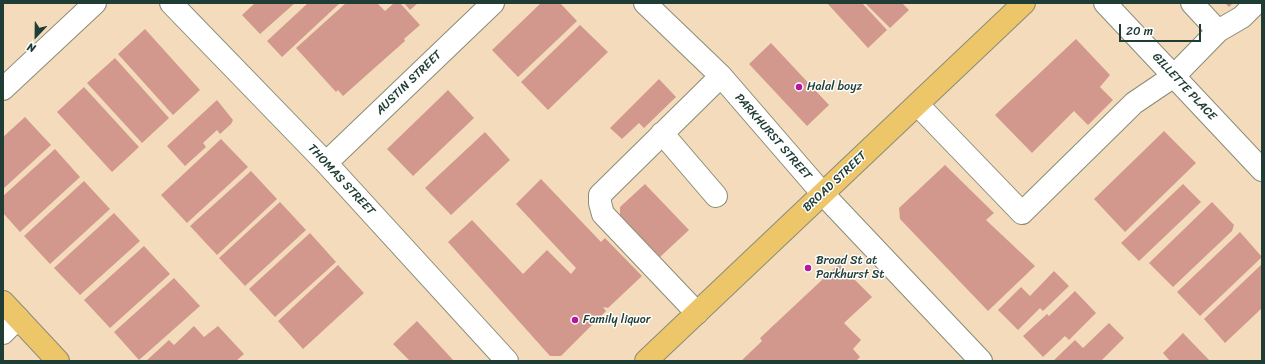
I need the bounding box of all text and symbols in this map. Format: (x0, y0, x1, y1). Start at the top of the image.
north arrow (16, 16, 56, 56)
scale bar (1121, 16, 1203, 42)
text: 20 m (1126, 20, 1153, 42)
text: N (24, 37, 38, 58)
street label: AUSTIN STREET (373, 48, 445, 118)
street label: GILLETTE PLACE (1149, 50, 1219, 124)
place label: Halal boyz (807, 80, 862, 94)
marker: Halal boyz (794, 82, 804, 92)
street label: PARKHURST STREET (732, 91, 814, 183)
street label: THOMAS STREET (304, 141, 378, 219)
street label: BROAD STREET (800, 149, 870, 215)
place label: Broad St at Parkhurst St (816, 254, 884, 282)
marker: Broad St at Parkhurst St (803, 263, 813, 273)
place label: Family liquor (583, 313, 651, 327)
marker: Family liquor (570, 315, 580, 325)

